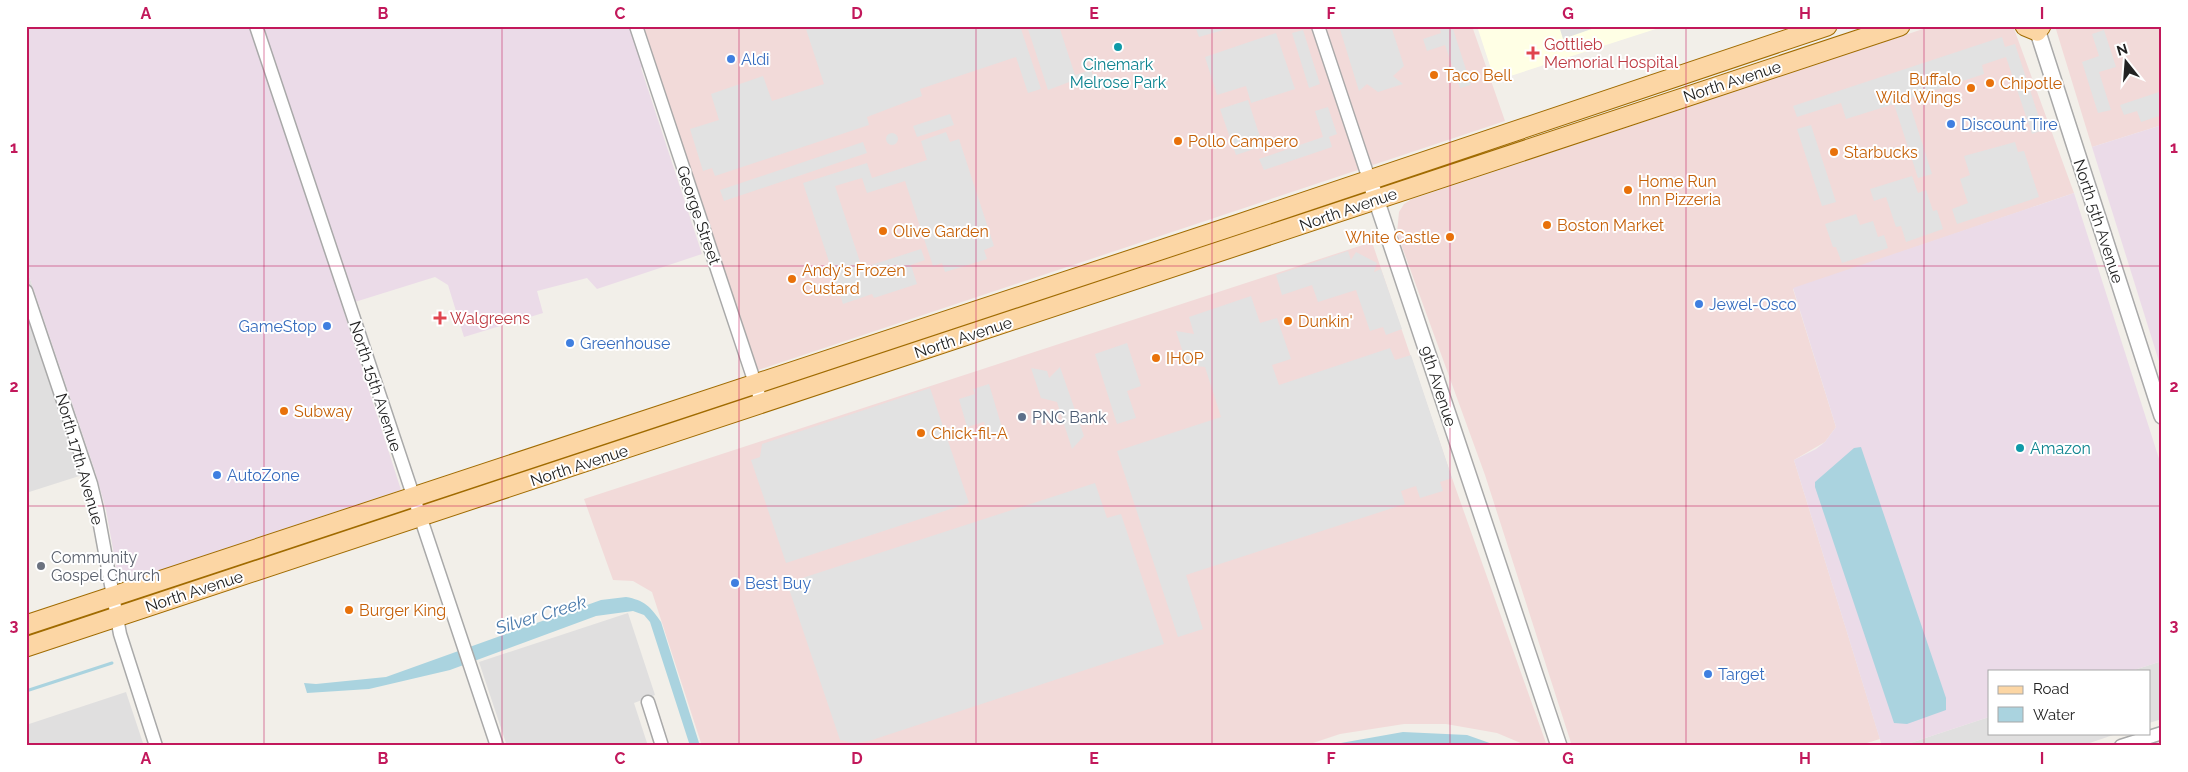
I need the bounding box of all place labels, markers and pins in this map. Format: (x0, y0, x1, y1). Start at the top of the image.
place label: Gottlieb Memorial Hospital (1544, 35, 1679, 72)
marker: Cinemark Melrose Park (1112, 41, 1124, 53)
marker: Gottlieb Memorial Hospital (1526, 46, 1540, 60)
place label: Aldi (741, 50, 770, 69)
marker: Aldi (725, 53, 737, 65)
place label: Cinemark Melrose Park (1070, 55, 1167, 92)
place label: Taco Bell (1444, 66, 1513, 85)
marker: Taco Bell (1428, 69, 1440, 81)
place label: Buffalo Wild Wings (1876, 70, 1961, 107)
place label: Chipotle (2000, 74, 2062, 93)
marker: Chipotle (1984, 77, 1996, 89)
marker: Buffalo Wild Wings (1965, 82, 1977, 94)
place label: Discount Tire (1961, 115, 2058, 134)
marker: Discount Tire (1945, 118, 1957, 130)
place label: Pollo Campero (1188, 132, 1298, 151)
marker: Pollo Campero (1172, 135, 1184, 147)
place label: Starbucks (1844, 143, 1918, 162)
marker: Starbucks (1828, 146, 1840, 158)
place label: Home Run Inn Pizzeria (1638, 172, 1721, 209)
marker: Home Run Inn Pizzeria (1622, 184, 1634, 196)
place label: Boston Market (1557, 216, 1665, 235)
marker: Boston Market (1541, 219, 1553, 231)
place label: Olive Garden (893, 222, 989, 241)
marker: Olive Garden (877, 225, 889, 237)
place label: White Castle (1345, 228, 1440, 247)
marker: White Castle (1444, 231, 1456, 243)
place label: Andy's Frozen Custard (802, 261, 906, 298)
marker: Andy's Frozen Custard (786, 273, 798, 285)
place label: Jewel-Osco (1709, 295, 1797, 314)
marker: Jewel-Osco (1693, 298, 1705, 310)
place label: Walgreens (450, 309, 530, 328)
marker: Walgreens (434, 312, 446, 324)
place label: Dunkin' (1298, 312, 1353, 331)
marker: Dunkin' (1282, 315, 1294, 327)
place label: GameStop (239, 317, 317, 336)
marker: GameStop (321, 320, 333, 332)
place label: Greenhouse (580, 334, 670, 353)
marker: Greenhouse (564, 337, 576, 349)
place label: IHOP (1166, 349, 1204, 368)
marker: IHOP (1150, 352, 1162, 364)
place label: Subway (294, 402, 353, 421)
marker: Subway (278, 405, 290, 417)
place label: PNC Bank (1032, 408, 1107, 427)
marker: PNC Bank (1016, 411, 1028, 423)
place label: Chick-fil-A (931, 424, 1008, 443)
marker: Chick-fil-A (915, 427, 927, 439)
place label: Amazon (2030, 439, 2091, 458)
marker: Amazon (2014, 442, 2026, 454)
place label: AutoZone (227, 466, 300, 485)
marker: AutoZone (211, 469, 223, 481)
place label: Community Gospel Church (51, 548, 160, 585)
marker: Community Gospel Church (35, 560, 47, 572)
place label: Best Buy (745, 574, 811, 593)
marker: Best Buy (729, 577, 741, 589)
place label: Burger King (359, 601, 446, 620)
marker: Burger King (343, 604, 355, 616)
place label: Target (1718, 665, 1765, 684)
marker: Target (1702, 668, 1714, 680)

